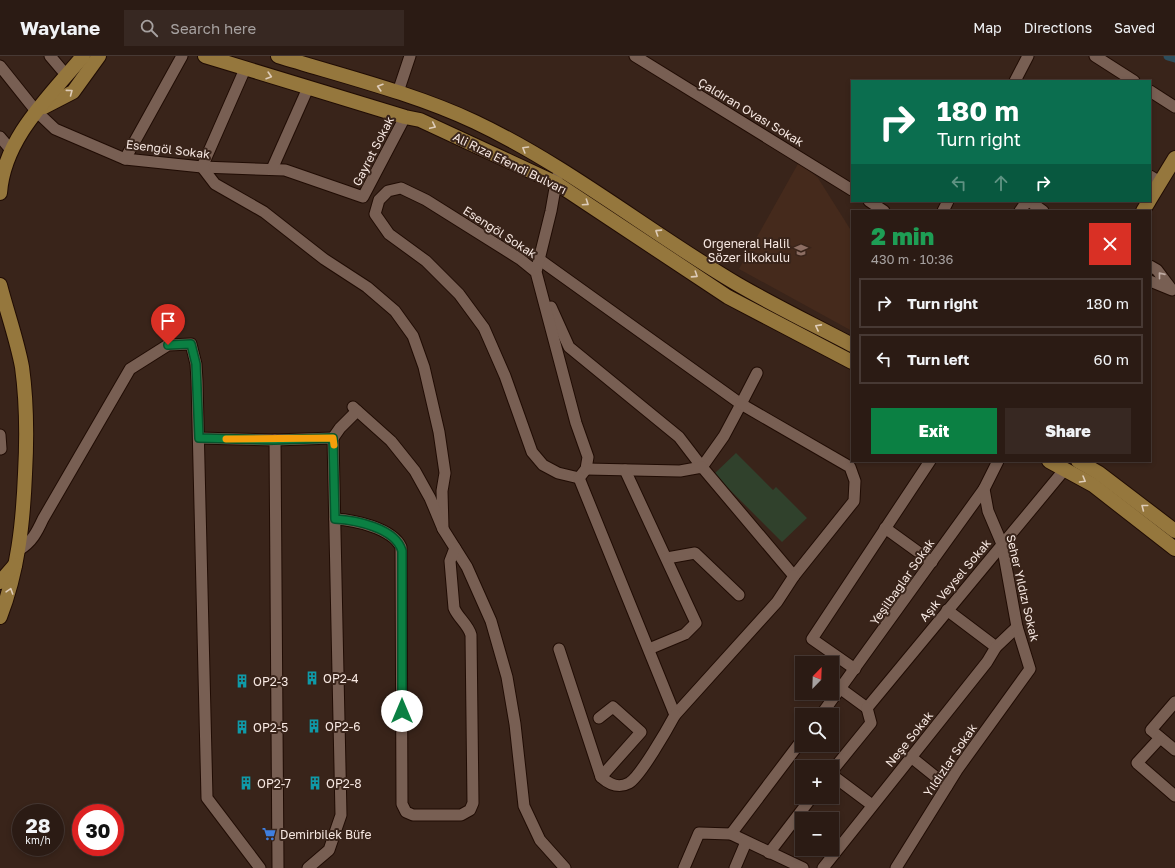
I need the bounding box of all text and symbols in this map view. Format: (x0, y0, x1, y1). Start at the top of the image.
search box (124, 10, 404, 46)
text: Waylane (20, 16, 100, 39)
icon: search (138, 17, 160, 39)
text: Search here (170, 19, 256, 37)
text: Map (973, 19, 1002, 36)
text: Directions (1024, 19, 1092, 36)
text: Saved (1114, 19, 1155, 36)
one-way arrow (265, 71, 272, 80)
street label: Çaldıran Ovası Sokak (695, 74, 807, 150)
one-way arrow (377, 83, 384, 92)
one-way arrow (66, 90, 73, 97)
text: 180 m (937, 94, 1019, 127)
icon: right (871, 96, 923, 148)
street label: Gayret Sokak (349, 113, 397, 188)
one-way arrow (429, 121, 437, 129)
text: Turn right (937, 128, 1021, 150)
street label: Ali Rıza Efendi Bulvarı (451, 129, 569, 197)
street label: Esengöl Sokak (125, 136, 211, 162)
one-way arrow (522, 146, 529, 153)
icon: left (948, 172, 970, 194)
icon: ahead (990, 172, 1012, 194)
icon: right (1032, 172, 1054, 194)
one-way arrow (582, 198, 589, 205)
street label: Esengöl Sokak (460, 203, 540, 261)
text: 2 min (871, 221, 934, 250)
button: close (1089, 223, 1131, 265)
one-way arrow (655, 230, 662, 237)
place label: Orgeneral Halil Sözer İlkokulu (703, 236, 790, 265)
school or university icon: Orgeneral Halil Sözer İlkokulu (793, 242, 809, 258)
text: 430 m · 10:36 (871, 251, 954, 267)
one-way arrow (691, 270, 698, 278)
one-way arrow (1159, 273, 1166, 280)
icon: right (873, 292, 895, 314)
text: Turn right (907, 294, 978, 312)
text: 180 m (1086, 294, 1129, 312)
pin (151, 304, 185, 345)
icon: arrive (157, 310, 179, 332)
one-way arrow (814, 324, 822, 332)
icon: left (873, 348, 895, 370)
text: Turn left (907, 350, 969, 368)
text: 60 m (1094, 350, 1129, 368)
button: Exit (871, 408, 997, 454)
button: Share (1005, 408, 1131, 454)
one-way arrow (1079, 475, 1086, 482)
one-way arrow (1142, 505, 1149, 512)
street label: Seher Yıldızı Sokak (1003, 533, 1043, 643)
street label: Aşık Veysel Sokak (916, 535, 994, 624)
street label: Yeşilbağlar Sokak (867, 536, 938, 628)
one-way arrow (5, 588, 13, 595)
north arrow (795, 656, 839, 700)
map controls (795, 656, 839, 856)
building icon: OP2-4 (304, 670, 320, 686)
place label: OP2-4 (323, 671, 359, 686)
building icon: OP2-3 (234, 673, 250, 689)
place label: OP2-3 (253, 674, 288, 689)
position arrow (381, 690, 423, 732)
button: search (795, 708, 839, 752)
street label: Neşe Sokak (882, 708, 936, 770)
building icon: OP2-6 (306, 718, 322, 734)
building icon: OP2-5 (234, 719, 250, 735)
place label: OP2-6 (325, 719, 361, 734)
place label: OP2-5 (253, 720, 288, 735)
street label: Yıldızlar Sokak (920, 721, 980, 799)
button: + (795, 760, 839, 804)
building icon: OP2-7 (238, 775, 254, 791)
building icon: OP2-8 (307, 775, 323, 791)
place label: OP2-7 (257, 776, 291, 791)
place label: OP2-8 (326, 776, 362, 791)
speed limit sign: 30 (72, 804, 124, 856)
button: − (795, 812, 839, 856)
text: 28 (25, 813, 50, 837)
supermarket icon: Demirbilek Büfe (261, 826, 277, 842)
place label: Demirbilek Büfe (280, 827, 371, 842)
text: km/h (25, 834, 51, 846)

